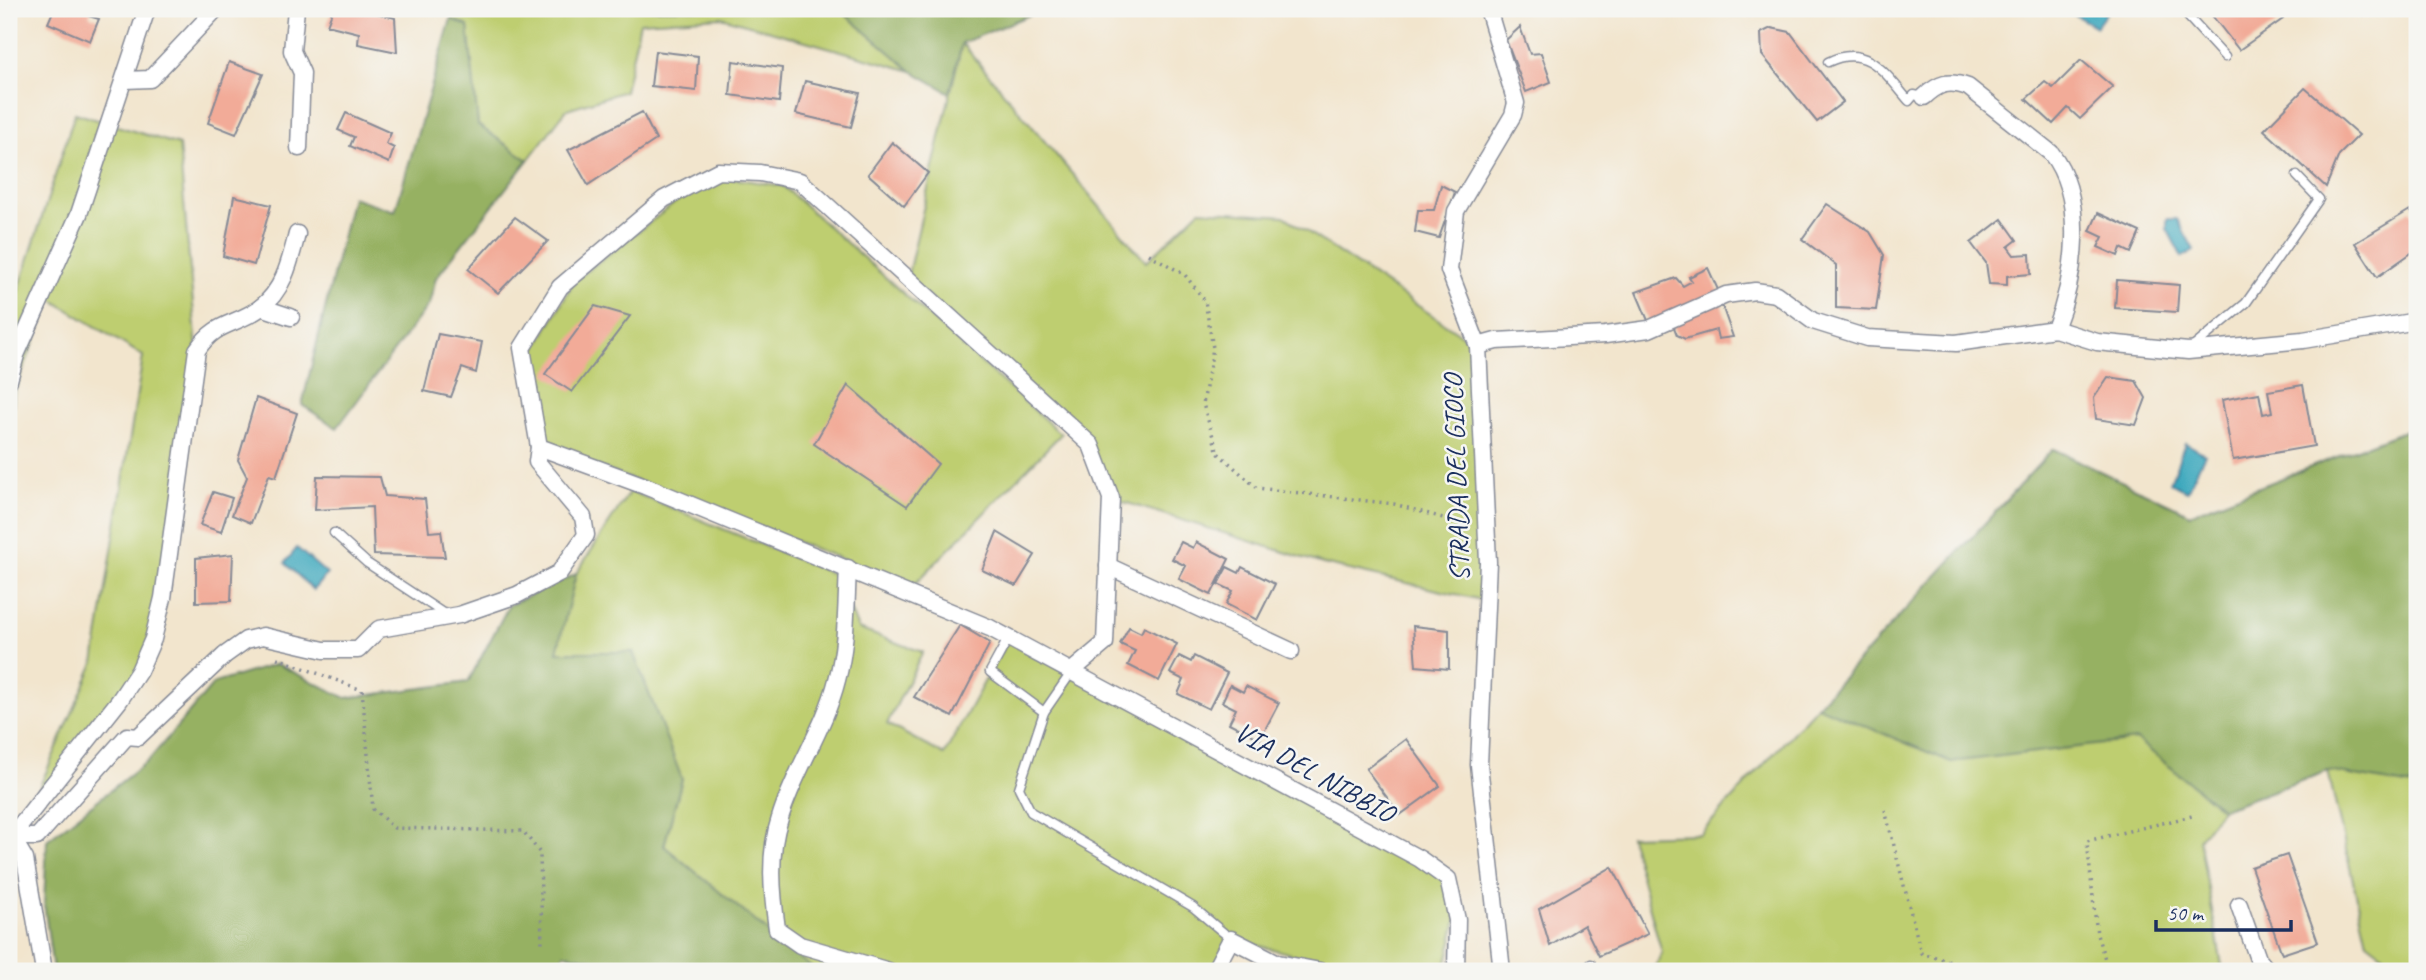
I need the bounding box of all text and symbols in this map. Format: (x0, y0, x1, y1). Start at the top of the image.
street label: STRADA DEL GIOCO (1435, 371, 1477, 582)
street label: VIA DEL NIBBIO (1229, 714, 1404, 832)
scale bar (2156, 889, 2291, 933)
text: 50 m (2167, 900, 2205, 926)

